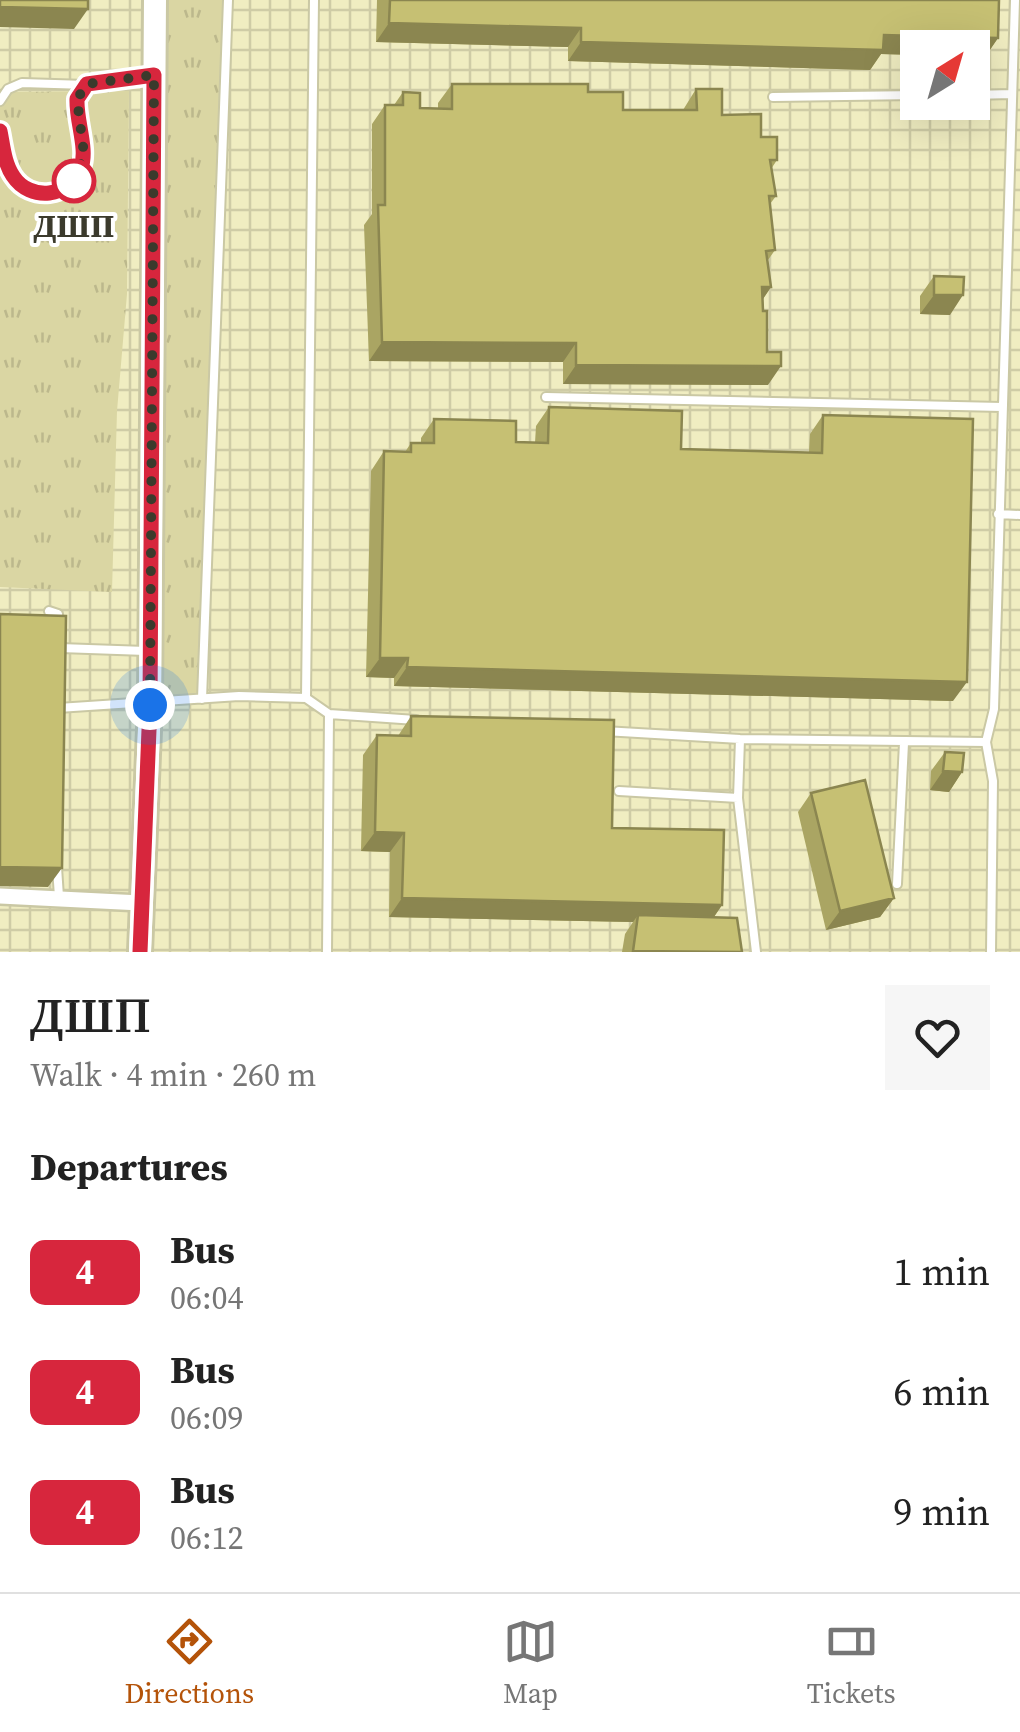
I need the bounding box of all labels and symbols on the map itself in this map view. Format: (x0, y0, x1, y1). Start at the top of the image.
north arrow (900, 30, 990, 120)
marker: ДШП (53, 160, 95, 202)
place label: ДШП (34, 204, 114, 248)
your location (125, 680, 175, 730)

